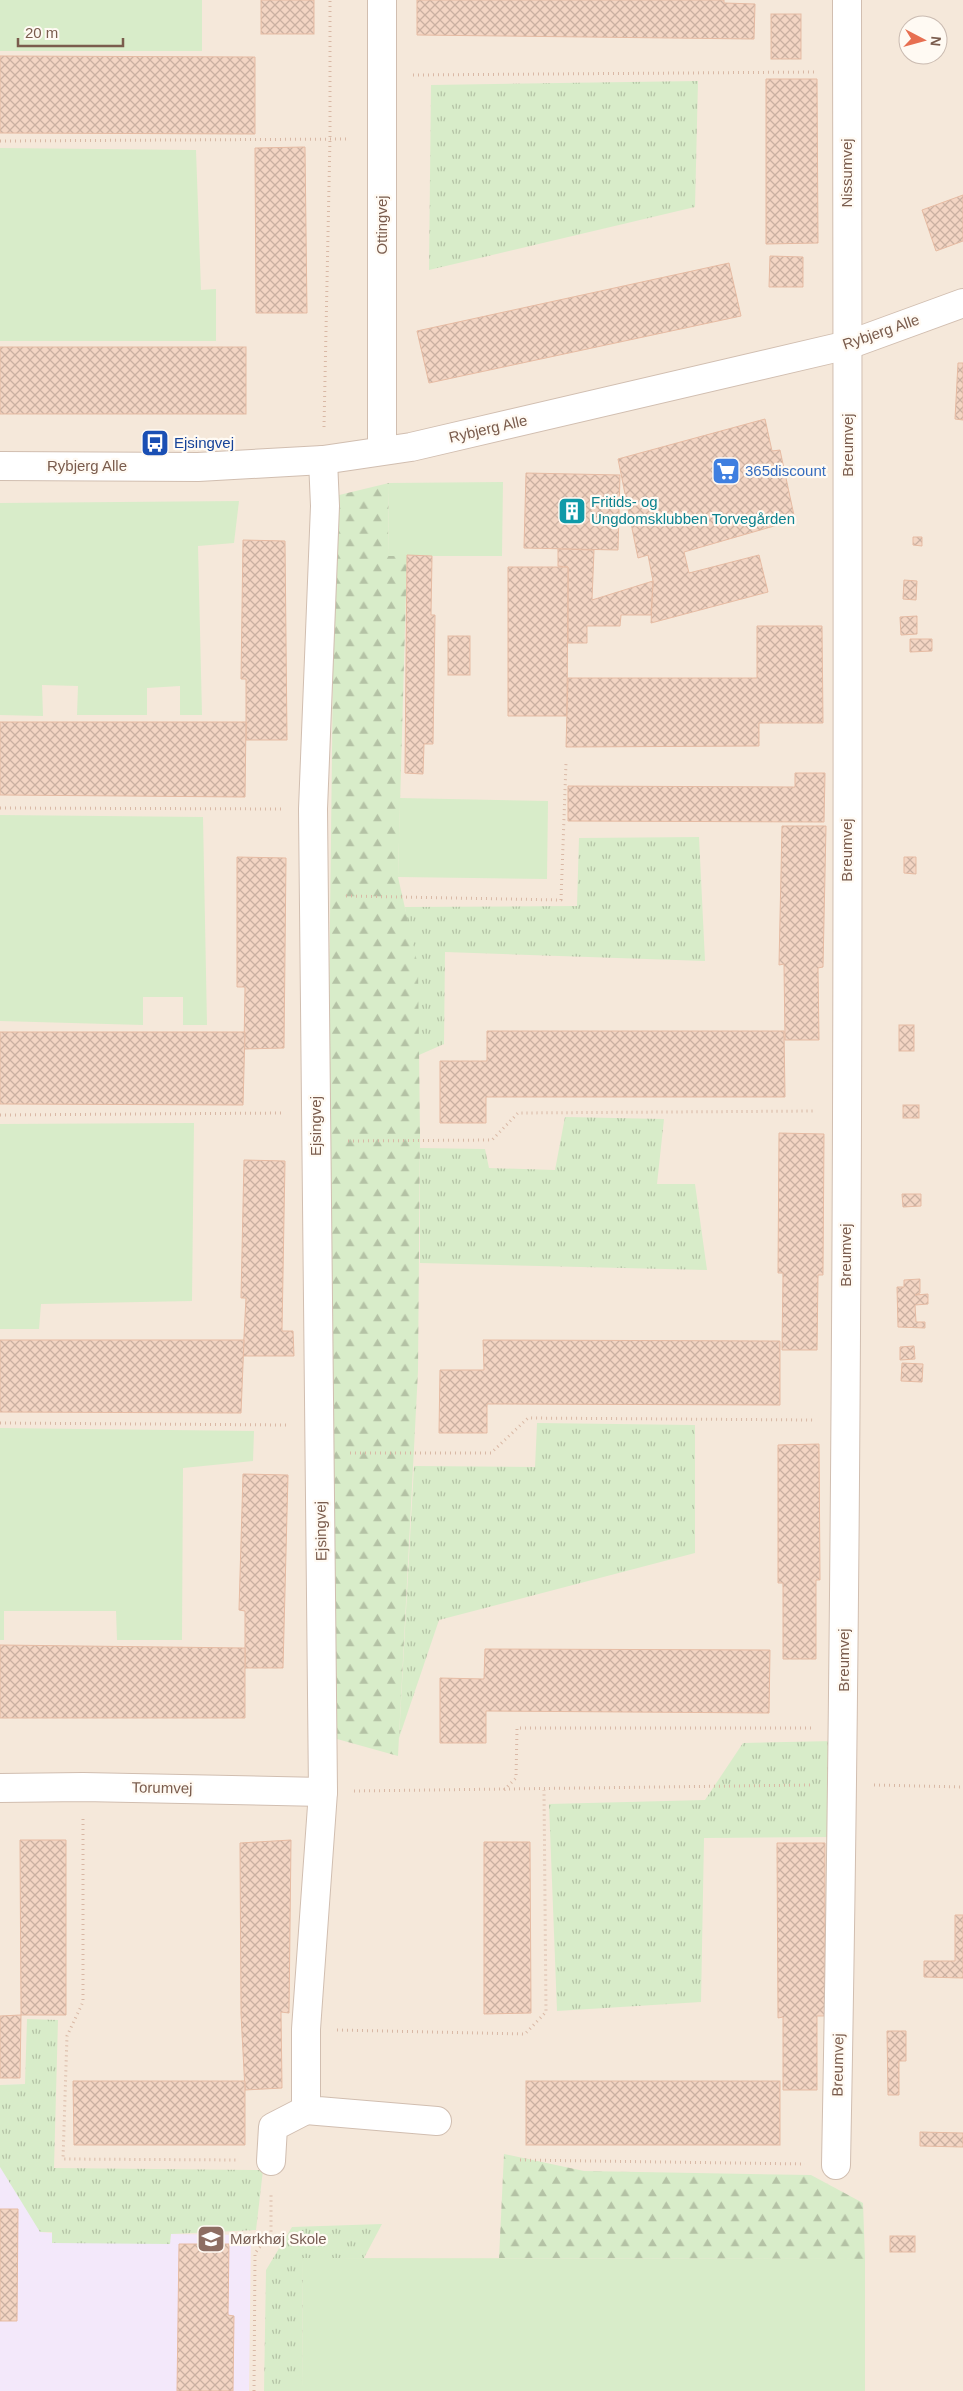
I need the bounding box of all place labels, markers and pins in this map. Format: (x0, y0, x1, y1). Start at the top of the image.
bus stop icon: Ejsingvej (140, 428, 170, 458)
place label: Ejsingvej (174, 434, 234, 451)
supermarket icon: 365discount (711, 456, 741, 486)
place label: 365discount (745, 462, 827, 479)
place label: Fritids- og Ungdomsklubben Torvegården (591, 493, 795, 527)
building icon: Fritids- og Ungdomsklubben Torvegården (557, 496, 587, 526)
school or university icon: Mørkhøj Skole (196, 2224, 226, 2254)
place label: Mørkhøj Skole (230, 2230, 327, 2247)

